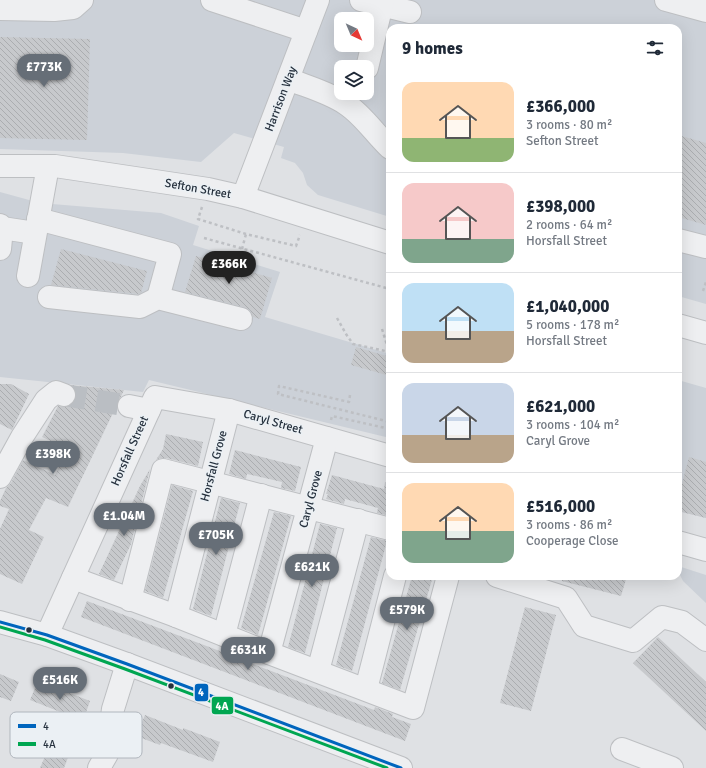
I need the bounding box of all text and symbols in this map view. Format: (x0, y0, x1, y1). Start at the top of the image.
north arrow (334, 12, 374, 52)
map controls (334, 12, 374, 100)
icon: filters (644, 37, 666, 59)
text: 9 homes (402, 38, 463, 59)
pin: £773K (16, 54, 72, 88)
text: £773K (26, 59, 62, 75)
button: layers (334, 60, 374, 100)
street label: Harrison Way (262, 64, 300, 134)
text: £366,000 (526, 96, 595, 117)
icon: home (434, 98, 482, 146)
text: 3 rooms · 80 m² (526, 117, 612, 133)
text: Sefton Street (526, 133, 599, 149)
street label: Sefton Street (164, 176, 232, 202)
text: £398,000 (526, 196, 595, 217)
icon: home (434, 199, 482, 247)
text: 2 rooms · 64 m² (526, 217, 612, 233)
text: Horsfall Street (526, 233, 607, 249)
pin: £366K (201, 251, 257, 285)
text: £366K (211, 256, 247, 272)
text: £1,040,000 (526, 296, 609, 317)
icon: home (434, 299, 482, 347)
text: 5 rooms · 178 m² (526, 317, 619, 333)
text: Horsfall Street (526, 333, 607, 349)
text: £621,000 (526, 396, 595, 417)
icon: home (434, 399, 482, 447)
street label: Caryl Street (242, 406, 304, 438)
street label: Horsfall Street (108, 414, 152, 488)
text: 3 rooms · 104 m² (526, 417, 619, 433)
street label: Horsfall Grove (197, 429, 231, 503)
text: Caryl Grove (526, 433, 590, 449)
pin: £398K (25, 441, 81, 475)
text: £398K (35, 446, 71, 462)
street label: Caryl Grove (296, 469, 326, 529)
text: £516,000 (526, 496, 595, 517)
icon: home (434, 499, 482, 547)
pin: £1.04M (91, 503, 157, 537)
text: £1.04M (103, 508, 145, 524)
text: 3 rooms · 86 m² (526, 517, 612, 533)
pin: £705K (188, 522, 244, 556)
text: £705K (198, 527, 234, 543)
text: Cooperage Close (526, 533, 619, 549)
pin: £621K (284, 554, 340, 588)
text: £621K (294, 559, 330, 575)
pin: £579K (379, 597, 435, 631)
text: £579K (389, 602, 425, 618)
unlabelled marker (24, 625, 34, 635)
pin: £631K (220, 637, 276, 671)
text: £631K (230, 642, 266, 658)
pin: £516K (32, 667, 88, 701)
text: £516K (42, 672, 78, 688)
unlabelled marker (166, 681, 176, 691)
line badge: 4 (194, 683, 209, 702)
text: 4 (198, 686, 204, 699)
line badge: 4A (211, 696, 234, 715)
text: 4A (216, 700, 228, 713)
legend (10, 712, 142, 758)
text: 4 (43, 720, 49, 733)
text: 4A (43, 738, 56, 751)

